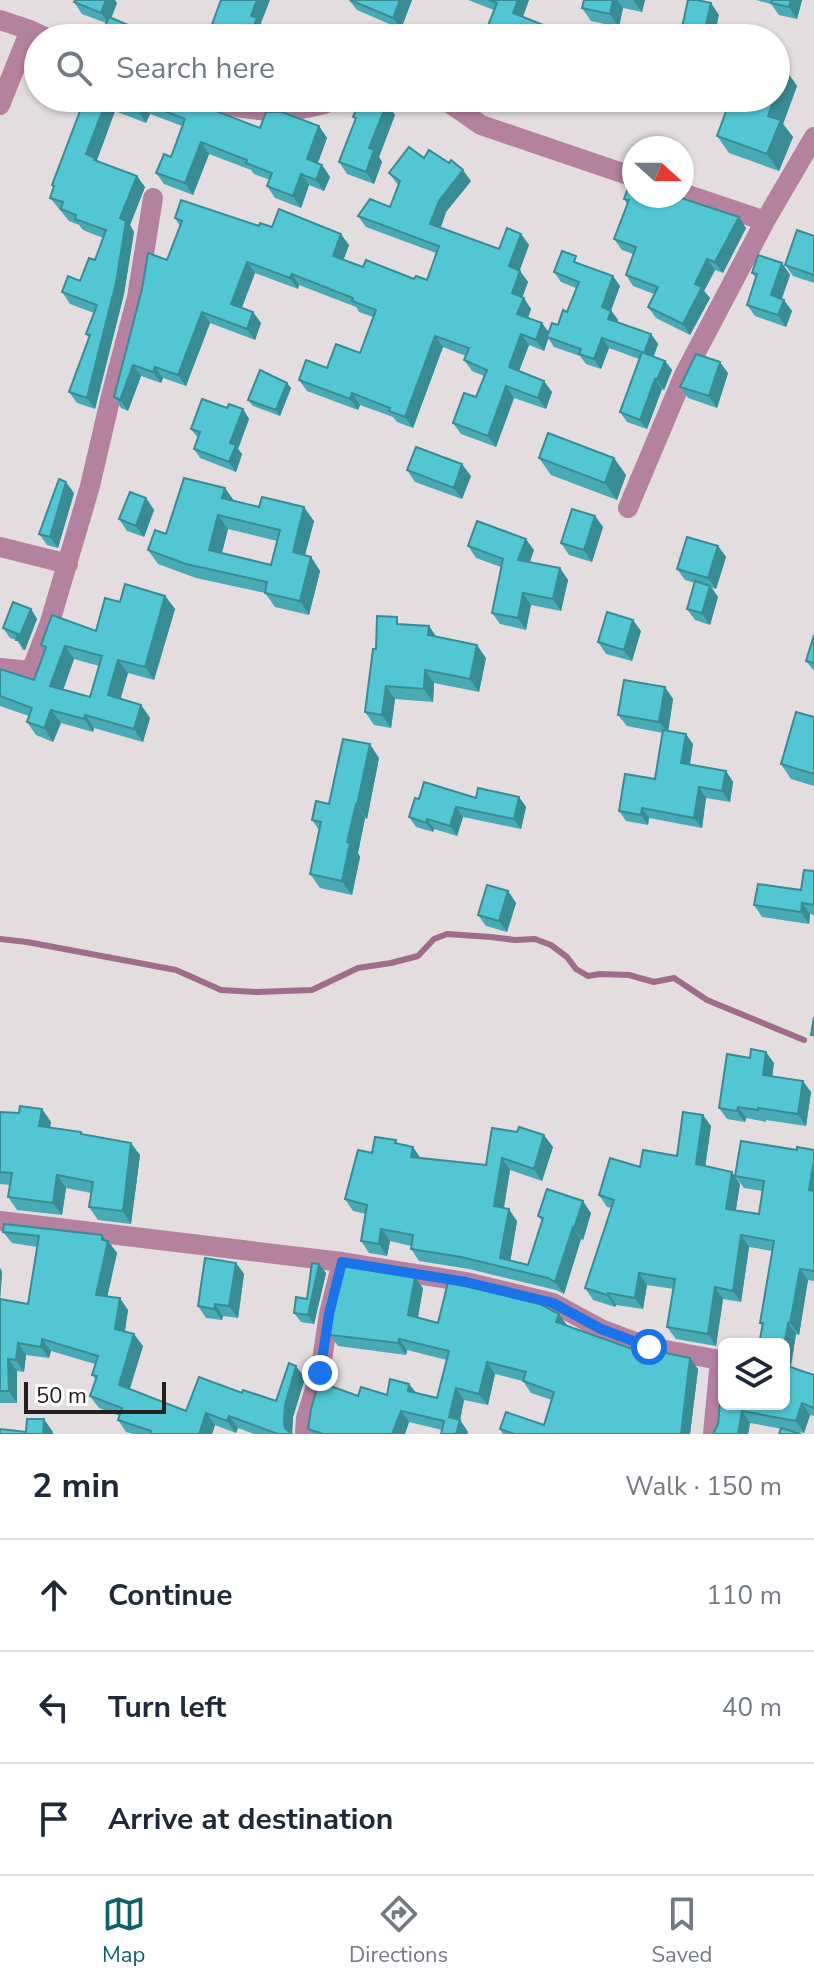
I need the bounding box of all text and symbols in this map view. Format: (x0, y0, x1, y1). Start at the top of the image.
search box (24, 24, 790, 112)
icon: search (52, 46, 96, 90)
text: Search here (116, 48, 275, 89)
north arrow (622, 136, 694, 208)
route start (631, 1329, 667, 1365)
map controls (718, 1338, 790, 1410)
button: layers (718, 1338, 790, 1410)
route end (302, 1355, 338, 1391)
scale bar (24, 1378, 166, 1414)
text: 50 m (36, 1381, 87, 1411)
text: 2 min (32, 1463, 120, 1509)
text: Walk · 150 m (625, 1469, 782, 1504)
icon: ahead (32, 1573, 76, 1617)
text: Continue (108, 1575, 233, 1616)
text: 110 m (706, 1578, 782, 1613)
icon: left (32, 1685, 76, 1729)
text: Turn left (108, 1687, 226, 1728)
text: 40 m (722, 1690, 782, 1725)
icon: arrive (32, 1797, 76, 1841)
text: Arrive at destination (108, 1799, 393, 1840)
tab: Map (102, 1892, 146, 1970)
tab: Directions (349, 1892, 448, 1970)
tab: Saved (652, 1892, 712, 1970)

